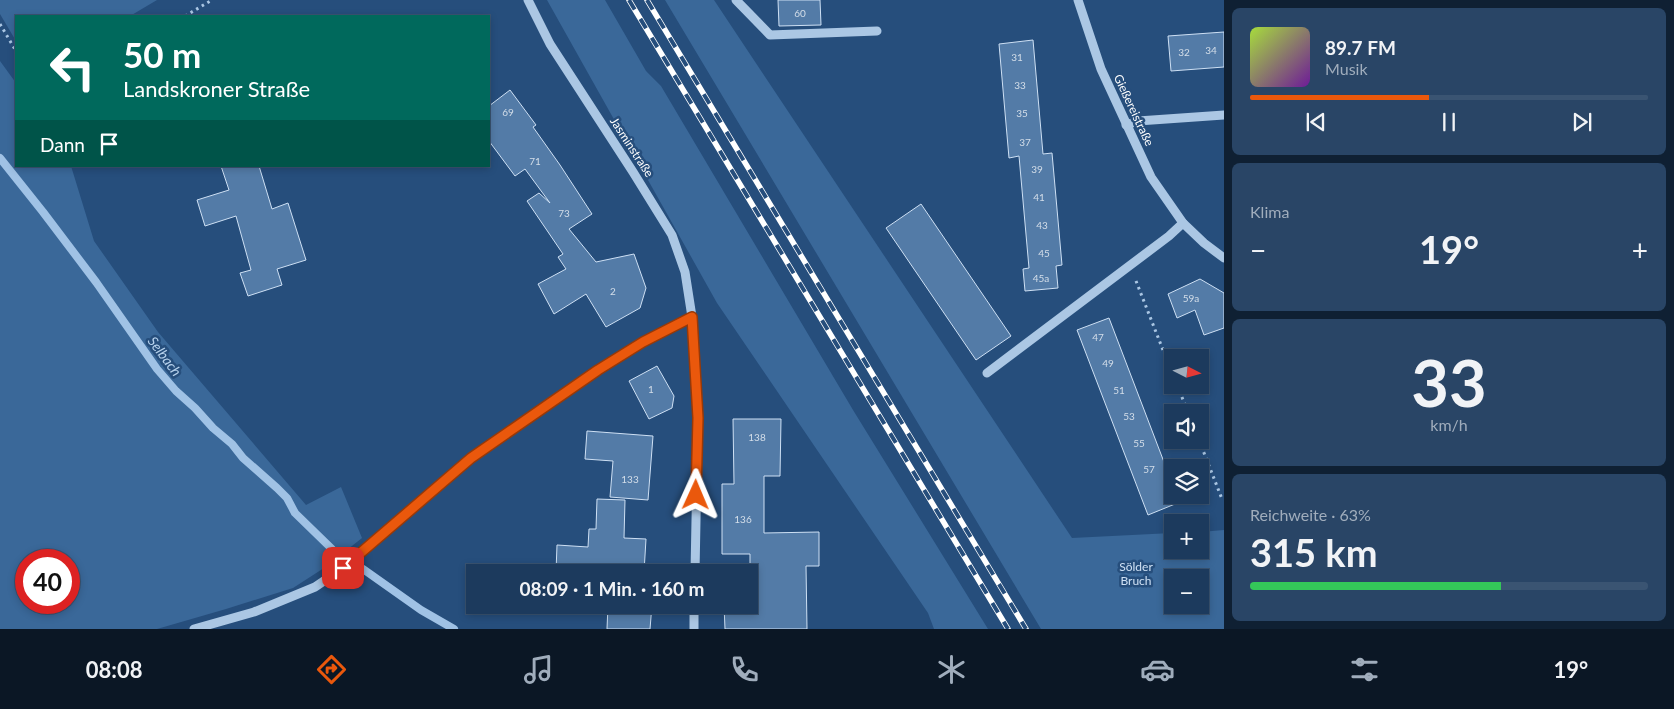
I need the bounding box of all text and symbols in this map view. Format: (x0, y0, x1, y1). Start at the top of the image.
house number: 60 (794, 7, 806, 19)
text: 50 m (123, 33, 201, 75)
icon: left (40, 35, 105, 100)
text: 89.7 FM (1325, 36, 1396, 59)
house number: 34 (1205, 44, 1217, 56)
house number: 32 (1178, 46, 1190, 58)
house number: 31 (1011, 51, 1023, 63)
text: Musik (1325, 59, 1368, 78)
street label: Gießereistraße (1111, 72, 1157, 148)
text: Landskroner Straße (123, 75, 310, 102)
house number: 33 (1014, 79, 1026, 91)
house number: 69 (502, 106, 514, 118)
house number: 35 (1016, 107, 1028, 119)
icon: previous (1302, 108, 1330, 136)
icon: pause (1435, 108, 1463, 136)
icon: next (1568, 108, 1596, 136)
street label: Jasminstraße (607, 114, 657, 180)
icon: arrive (95, 130, 123, 158)
text: Dann (40, 133, 85, 156)
house number: 37 (1019, 136, 1031, 148)
house number: 71 (529, 155, 541, 167)
house number: 39 (1031, 163, 1043, 175)
house number: 41 (1033, 191, 1045, 203)
text: Klima (1250, 202, 1289, 221)
house number: 73 (558, 207, 570, 219)
house number: 43 (1036, 219, 1048, 231)
text: 19° (1419, 226, 1479, 272)
text: − (1250, 233, 1266, 267)
text: + (1632, 233, 1648, 267)
house number: 45 (1038, 247, 1050, 259)
house number: 45a (1033, 272, 1049, 284)
house number: 2 (610, 285, 616, 297)
house number: 59a (1183, 292, 1199, 304)
house number: 47 (1092, 331, 1104, 343)
water label: Selbach (145, 333, 185, 379)
text: 33 (1411, 343, 1487, 421)
north arrow (1164, 349, 1209, 394)
map controls (1164, 349, 1209, 614)
house number: 49 (1102, 357, 1114, 369)
house number: 1 (648, 383, 654, 395)
house number: 51 (1113, 384, 1125, 396)
button: sound (1164, 404, 1209, 449)
house number: 53 (1123, 410, 1135, 422)
text: km/h (1430, 415, 1468, 434)
house number: 138 (748, 431, 766, 443)
house number: 55 (1133, 437, 1145, 449)
button: layers (1164, 459, 1209, 504)
house number: 57 (1143, 463, 1155, 475)
position arrow (669, 468, 721, 520)
house number: 133 (621, 473, 639, 485)
text: Reichweite · 63% (1250, 505, 1371, 524)
house number: 136 (734, 513, 752, 525)
button: + (1164, 514, 1209, 559)
text: 315 km (1250, 529, 1378, 575)
pin (322, 547, 364, 589)
speed limit sign: 40 (15, 549, 80, 614)
icon: arrive (329, 554, 357, 582)
park label: Sölder Bruch (1119, 559, 1153, 588)
button: − (1164, 569, 1209, 614)
text: 08:09 · 1 Min. · 160 m (520, 577, 704, 600)
icon: directions (314, 652, 349, 687)
icon: music (521, 652, 556, 687)
icon: phone (727, 652, 762, 687)
icon: climate (934, 652, 969, 687)
icon: car (1140, 652, 1175, 687)
icon: filters (1347, 652, 1382, 687)
text: 08:08 (86, 656, 143, 683)
text: 19° (1553, 656, 1588, 683)

